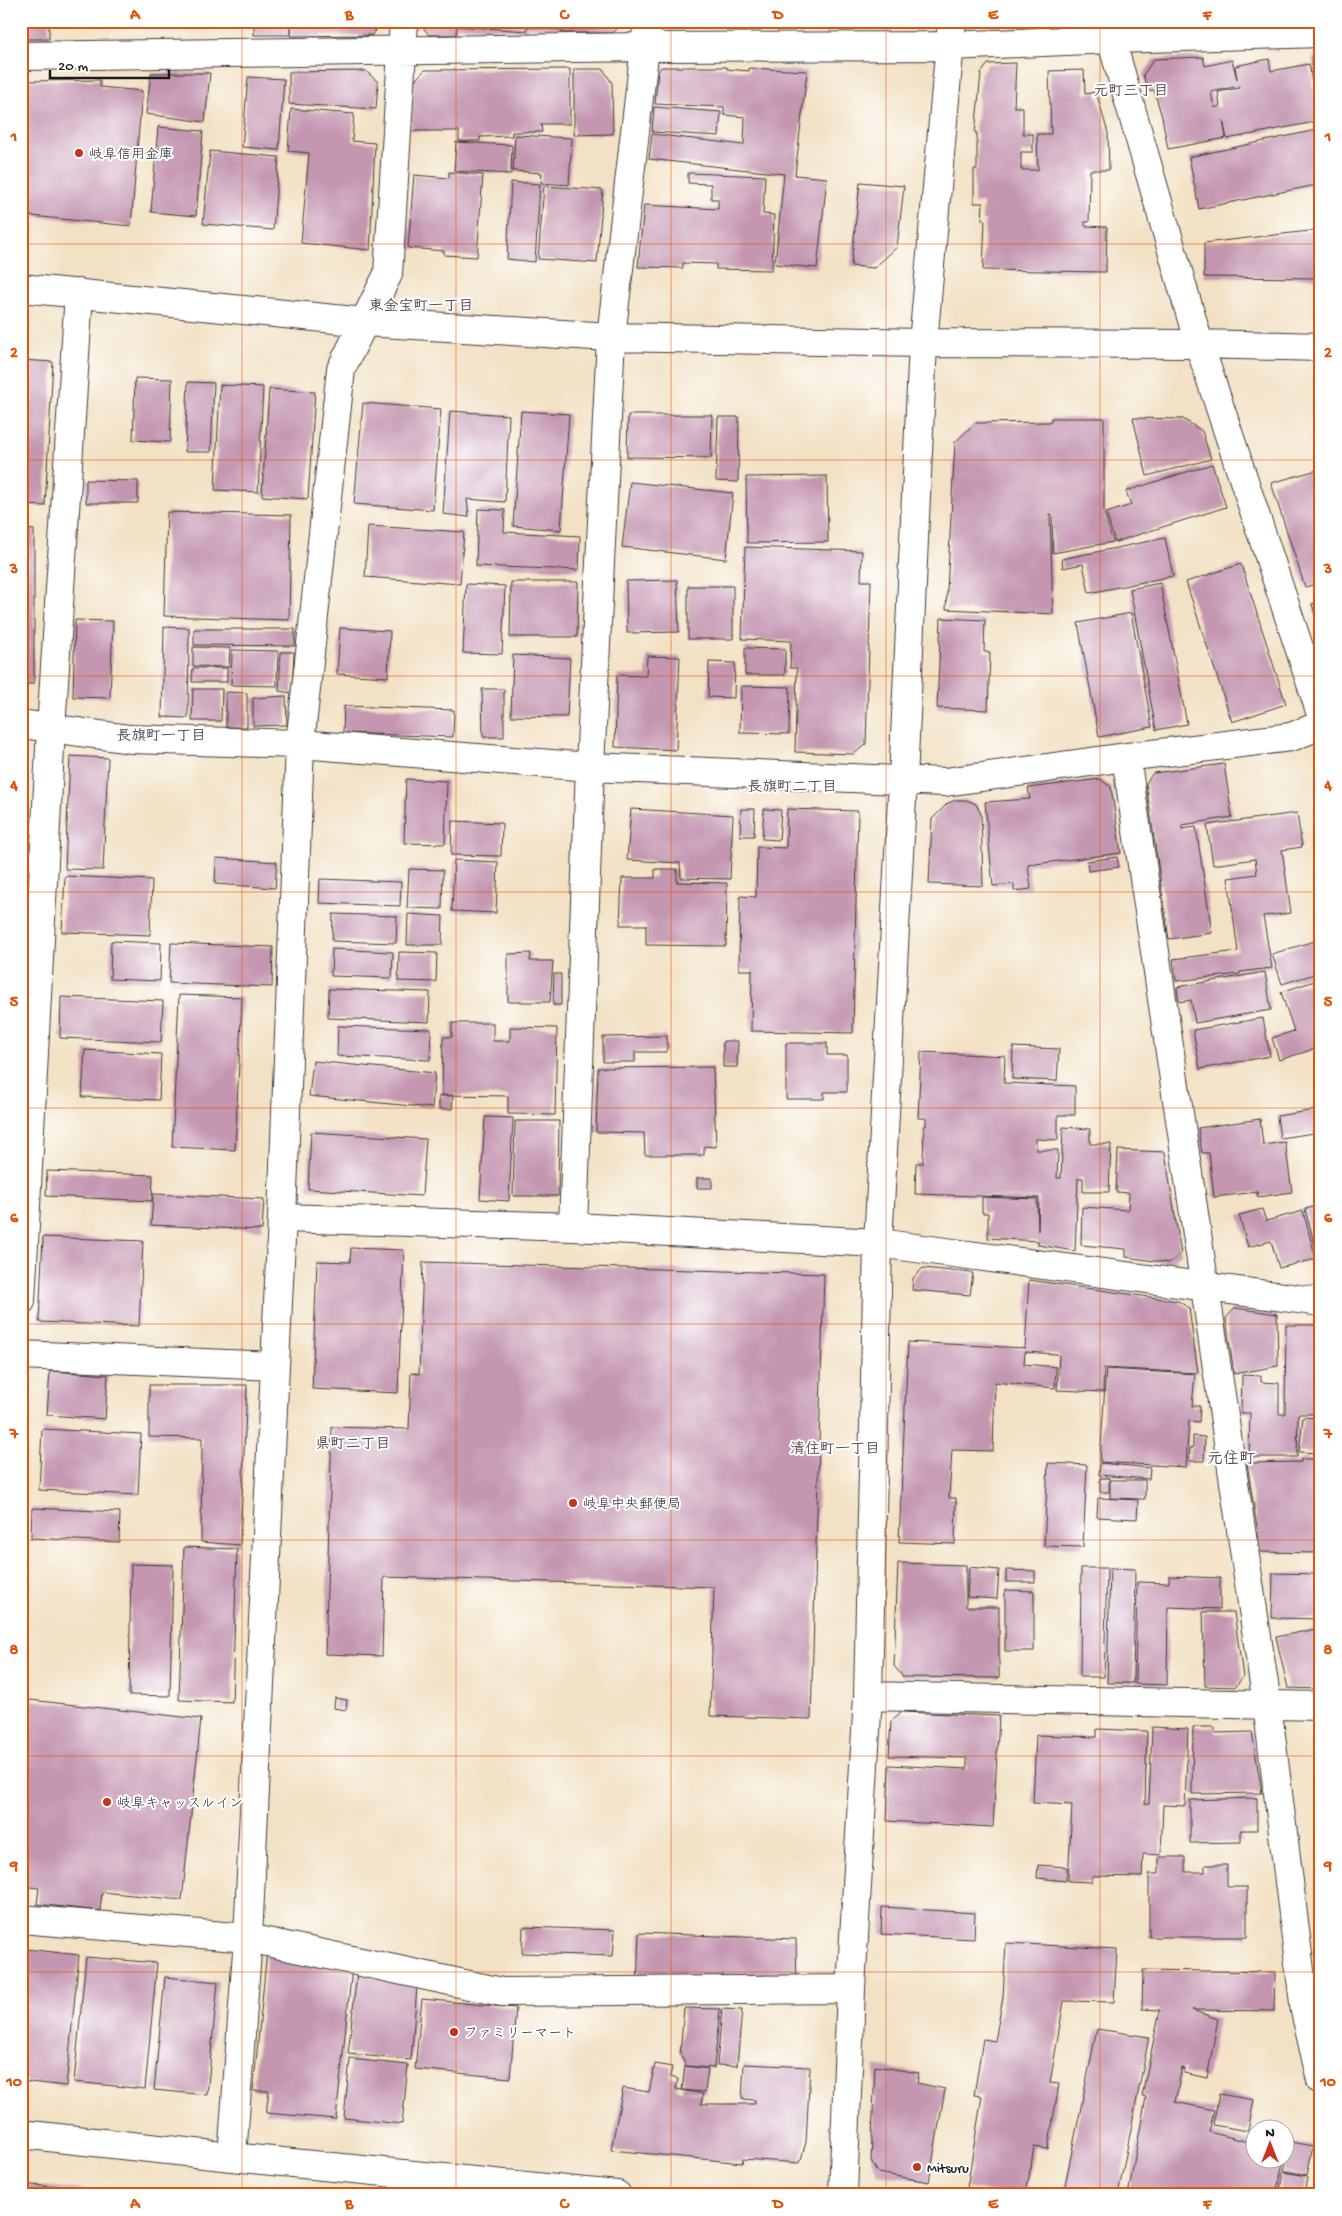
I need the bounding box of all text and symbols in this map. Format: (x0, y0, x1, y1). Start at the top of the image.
text: A (129, 7, 141, 26)
text: B (344, 7, 354, 26)
text: C (559, 7, 570, 26)
text: D (771, 7, 784, 26)
text: E (988, 7, 999, 26)
text: F (1202, 7, 1213, 26)
scale bar (50, 48, 169, 80)
text: 20 m (58, 58, 88, 76)
district label: 元町三丁目 (1093, 83, 1169, 101)
text: 1 (10, 129, 17, 148)
text: 1 (1324, 129, 1331, 148)
marker: 岐阜信用金庫 (73, 147, 85, 159)
place label: 岐阜信用金庫 (89, 147, 173, 164)
district label: 東金宝町一丁目 (368, 297, 474, 316)
text: 2 (10, 345, 18, 364)
text: 2 (1324, 345, 1332, 364)
text: 3 (9, 561, 18, 580)
text: 3 (1323, 561, 1332, 580)
district label: 長旗町一丁目 (116, 728, 206, 746)
text: 4 (9, 778, 18, 797)
text: 4 (1323, 778, 1332, 797)
district label: 長旗町二丁目 (747, 779, 837, 797)
text: 5 (10, 994, 19, 1013)
text: 5 (1324, 994, 1333, 1013)
text: 6 (10, 1210, 19, 1229)
text: 6 (1324, 1210, 1333, 1229)
text: 7 (9, 1426, 19, 1445)
text: 7 (1323, 1426, 1333, 1445)
district label: 県町二丁目 (315, 1436, 391, 1454)
district label: 清住町一丁目 (790, 1440, 880, 1459)
district label: 元住町 (1207, 1449, 1255, 1470)
marker: 岐阜中央郵便局 (567, 1497, 579, 1509)
place label: 岐阜中央郵便局 (583, 1497, 681, 1514)
text: 8 (10, 1642, 19, 1661)
text: 8 (1324, 1642, 1333, 1661)
marker: 岐阜キャッスルイン (101, 1796, 113, 1808)
place label: 岐阜キャッスルイン (117, 1796, 243, 1813)
text: 9 (9, 1858, 18, 1877)
text: 9 (1323, 1858, 1332, 1877)
marker: ファミリーマート (448, 2026, 460, 2038)
place label: ファミリーマート (464, 2026, 576, 2043)
text: 10 (5, 2074, 22, 2093)
text: 10 (1319, 2074, 1336, 2093)
north arrow (1244, 2118, 1294, 2168)
text: N (1265, 2125, 1275, 2142)
marker: Mitsuru (911, 2161, 923, 2173)
place label: Mitsuru (927, 2161, 969, 2178)
text: A (129, 2196, 141, 2215)
text: B (344, 2196, 354, 2215)
text: C (559, 2196, 570, 2215)
text: D (771, 2196, 784, 2215)
text: E (988, 2196, 999, 2215)
text: F (1202, 2196, 1213, 2215)

